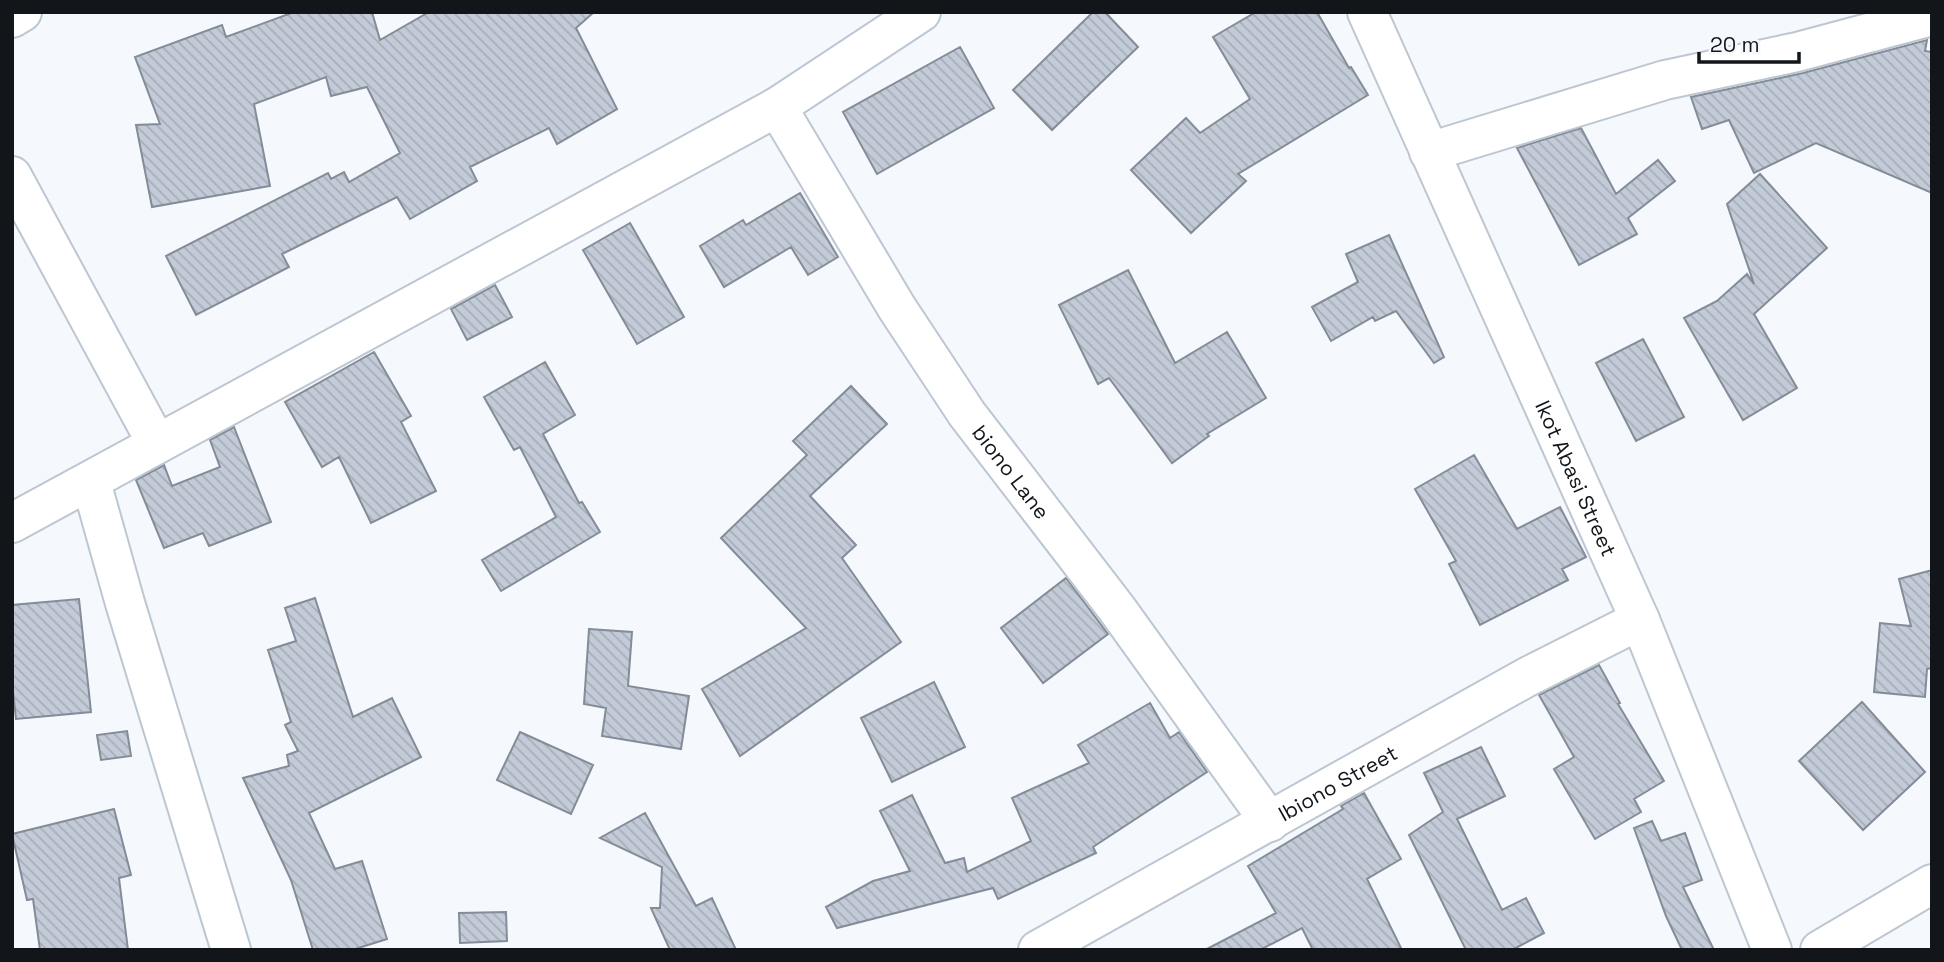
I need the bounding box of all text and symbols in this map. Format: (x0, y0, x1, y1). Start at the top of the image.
scale bar (1699, 21, 1799, 65)
text: 20 m (1710, 31, 1760, 58)
street label: Ikot Abasi Street (1530, 396, 1623, 560)
street label: biono Lane (967, 419, 1056, 524)
street label: Ibiono Street (1273, 739, 1402, 827)

